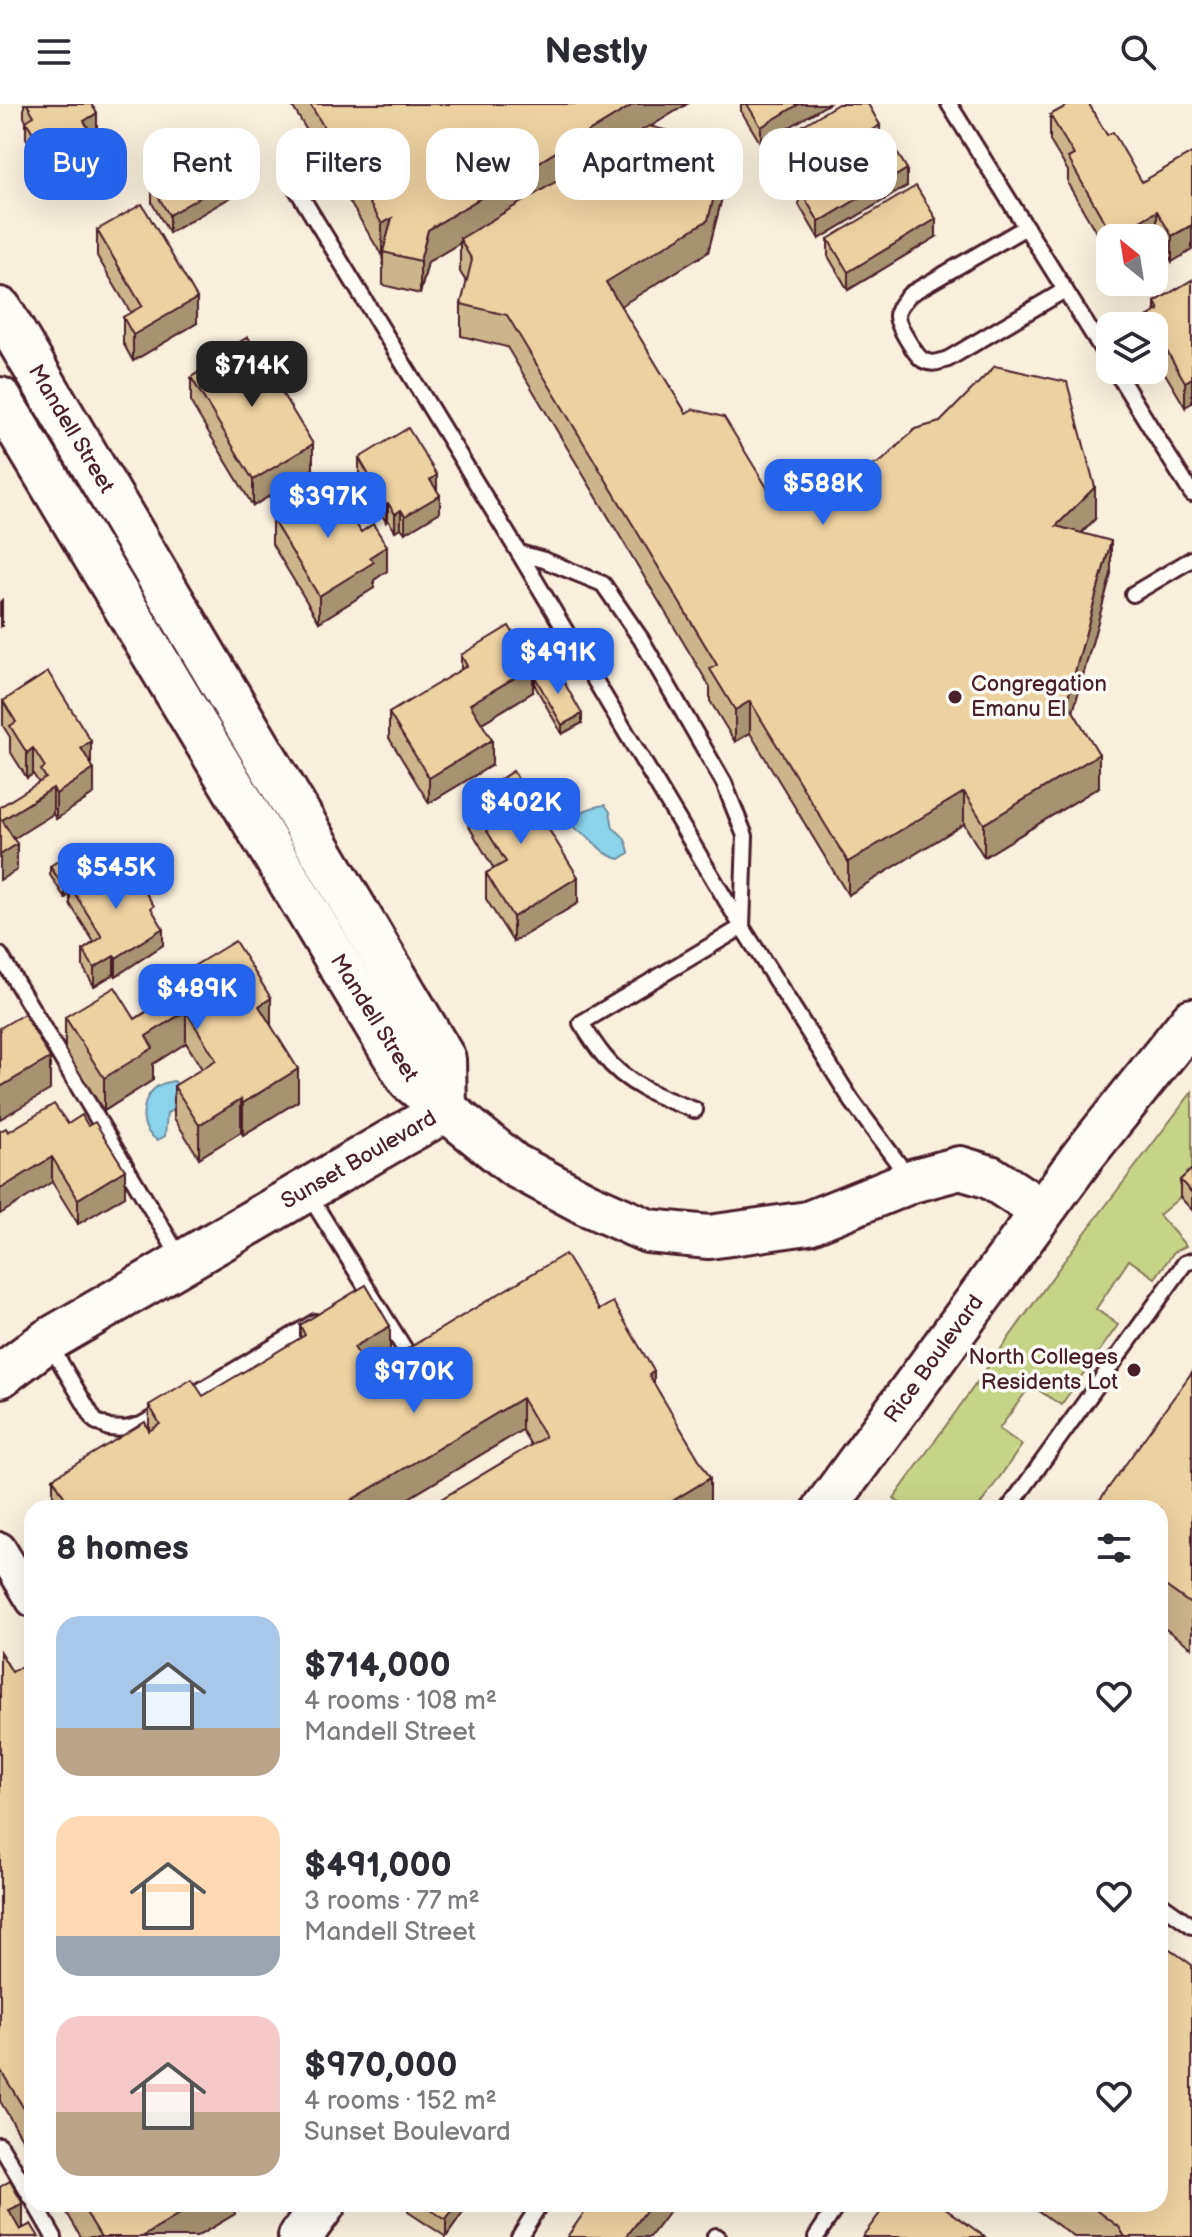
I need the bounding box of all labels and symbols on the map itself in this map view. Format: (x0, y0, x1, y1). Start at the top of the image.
north arrow (1096, 224, 1168, 296)
pin: $714K (196, 341, 308, 409)
street label: Mandell Street (22, 360, 120, 498)
pin: $588K (767, 459, 879, 527)
pin: $397K (272, 472, 384, 540)
pin: $491K (502, 628, 614, 696)
place label: Congregation Emanu El (971, 671, 1107, 723)
marker: Congregation Emanu El (946, 688, 964, 706)
pin: $402K (465, 778, 577, 846)
pin: $545K (60, 843, 172, 911)
street label: Mandell Street (324, 949, 424, 1087)
pin: $489K (141, 964, 253, 1032)
street label: Sunset Boulevard (277, 1105, 441, 1215)
street label: Rice Boulevard (879, 1290, 989, 1428)
place label: North Colleges Residents Lot (968, 1344, 1118, 1396)
pin: $970K (358, 1347, 470, 1415)
marker: North Colleges Residents Lot (1125, 1361, 1143, 1379)

